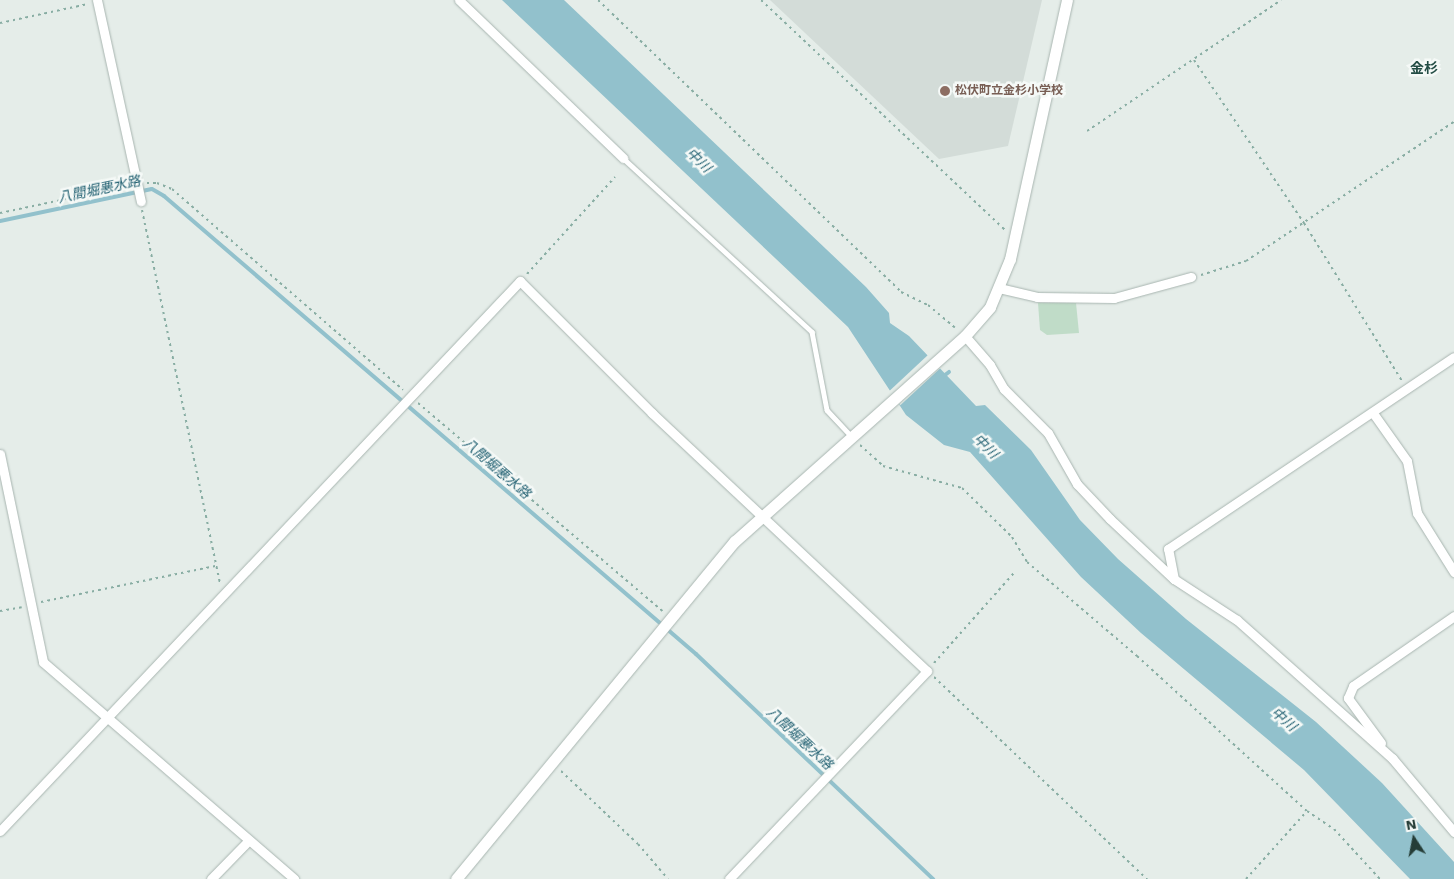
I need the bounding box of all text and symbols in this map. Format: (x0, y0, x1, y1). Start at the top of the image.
district label: 金杉 (1410, 60, 1438, 76)
place label: 松伏町立金杉小学校 (955, 84, 1063, 98)
marker: 松伏町立金杉小学校 (939, 85, 951, 97)
water label: 中川 (683, 144, 715, 176)
water label: 八間堀悪水路 (56, 172, 142, 206)
water label: 中川 (970, 430, 1002, 462)
water label: 八間堀悪水路 (460, 434, 534, 502)
water label: 八間堀悪水路 (764, 703, 836, 773)
water label: 中川 (1268, 703, 1300, 735)
north arrow (1389, 814, 1439, 864)
text: N (1405, 815, 1418, 833)

